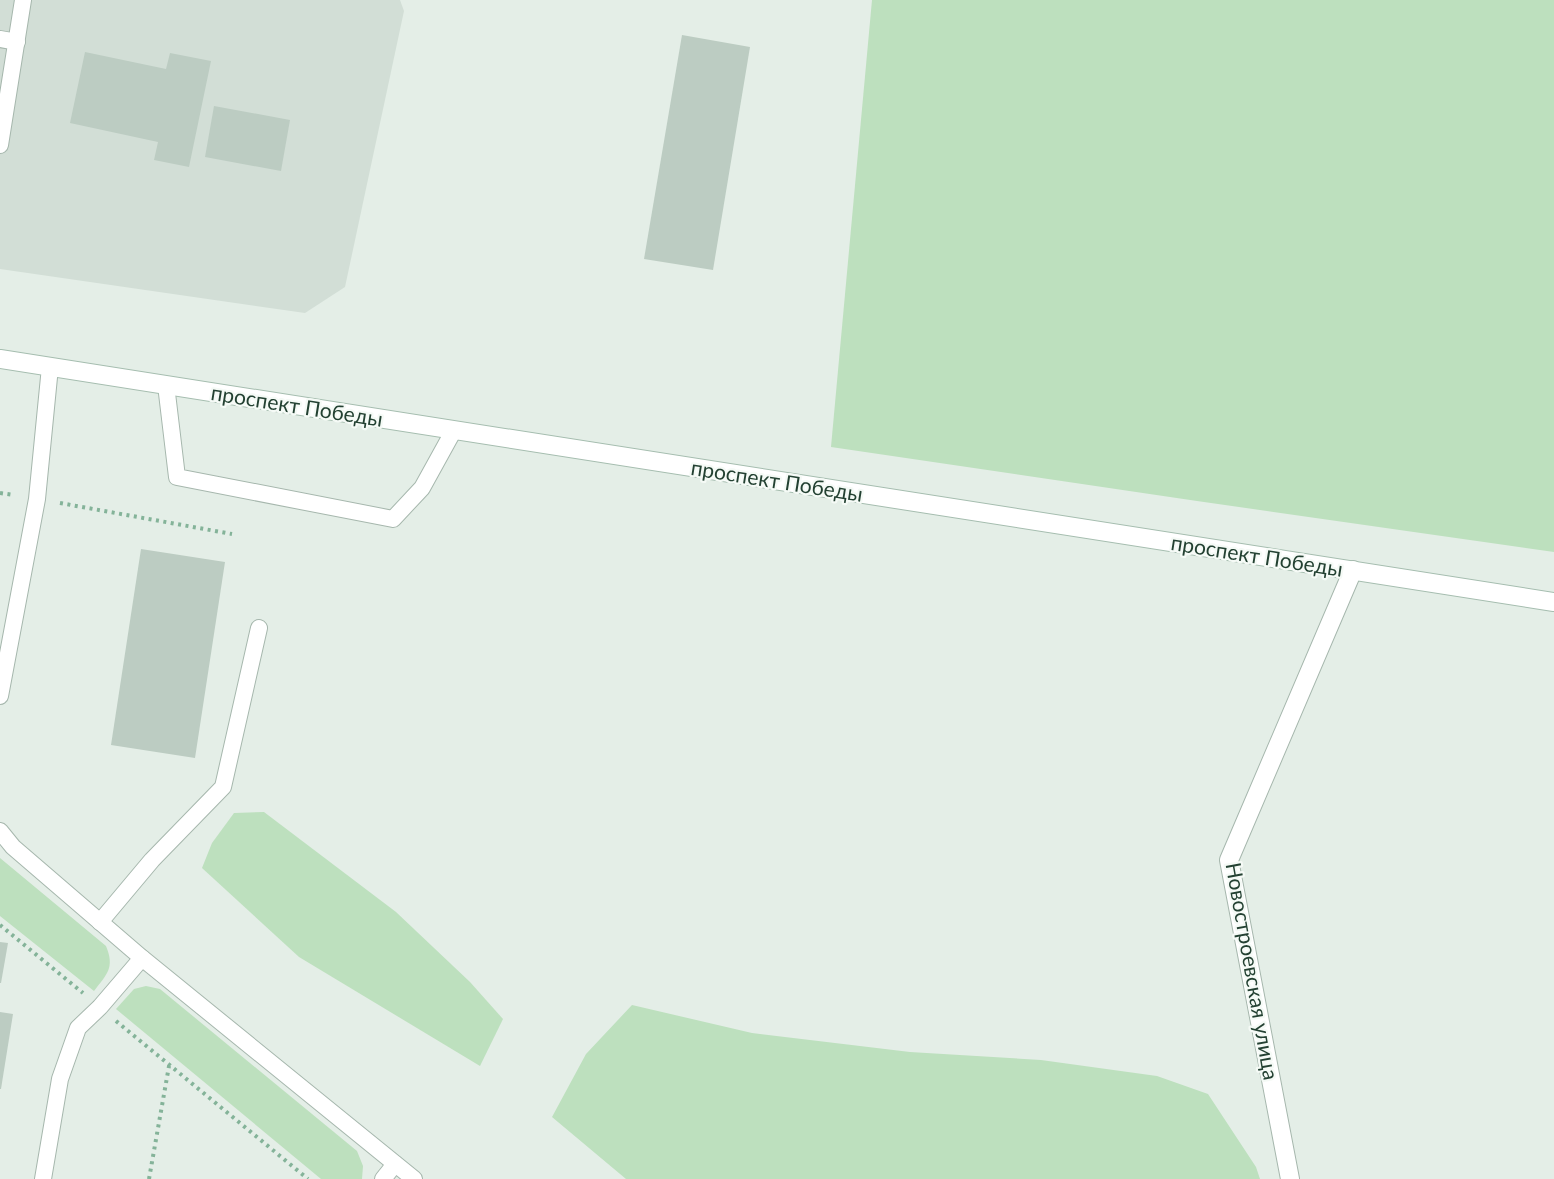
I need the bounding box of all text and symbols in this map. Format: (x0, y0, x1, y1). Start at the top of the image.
street label: проспект Победы (209, 379, 385, 431)
street label: проспект Победы (689, 454, 865, 506)
street label: проспект Победы (1169, 529, 1345, 581)
street label: Новостроевская улица (1222, 860, 1284, 1082)

